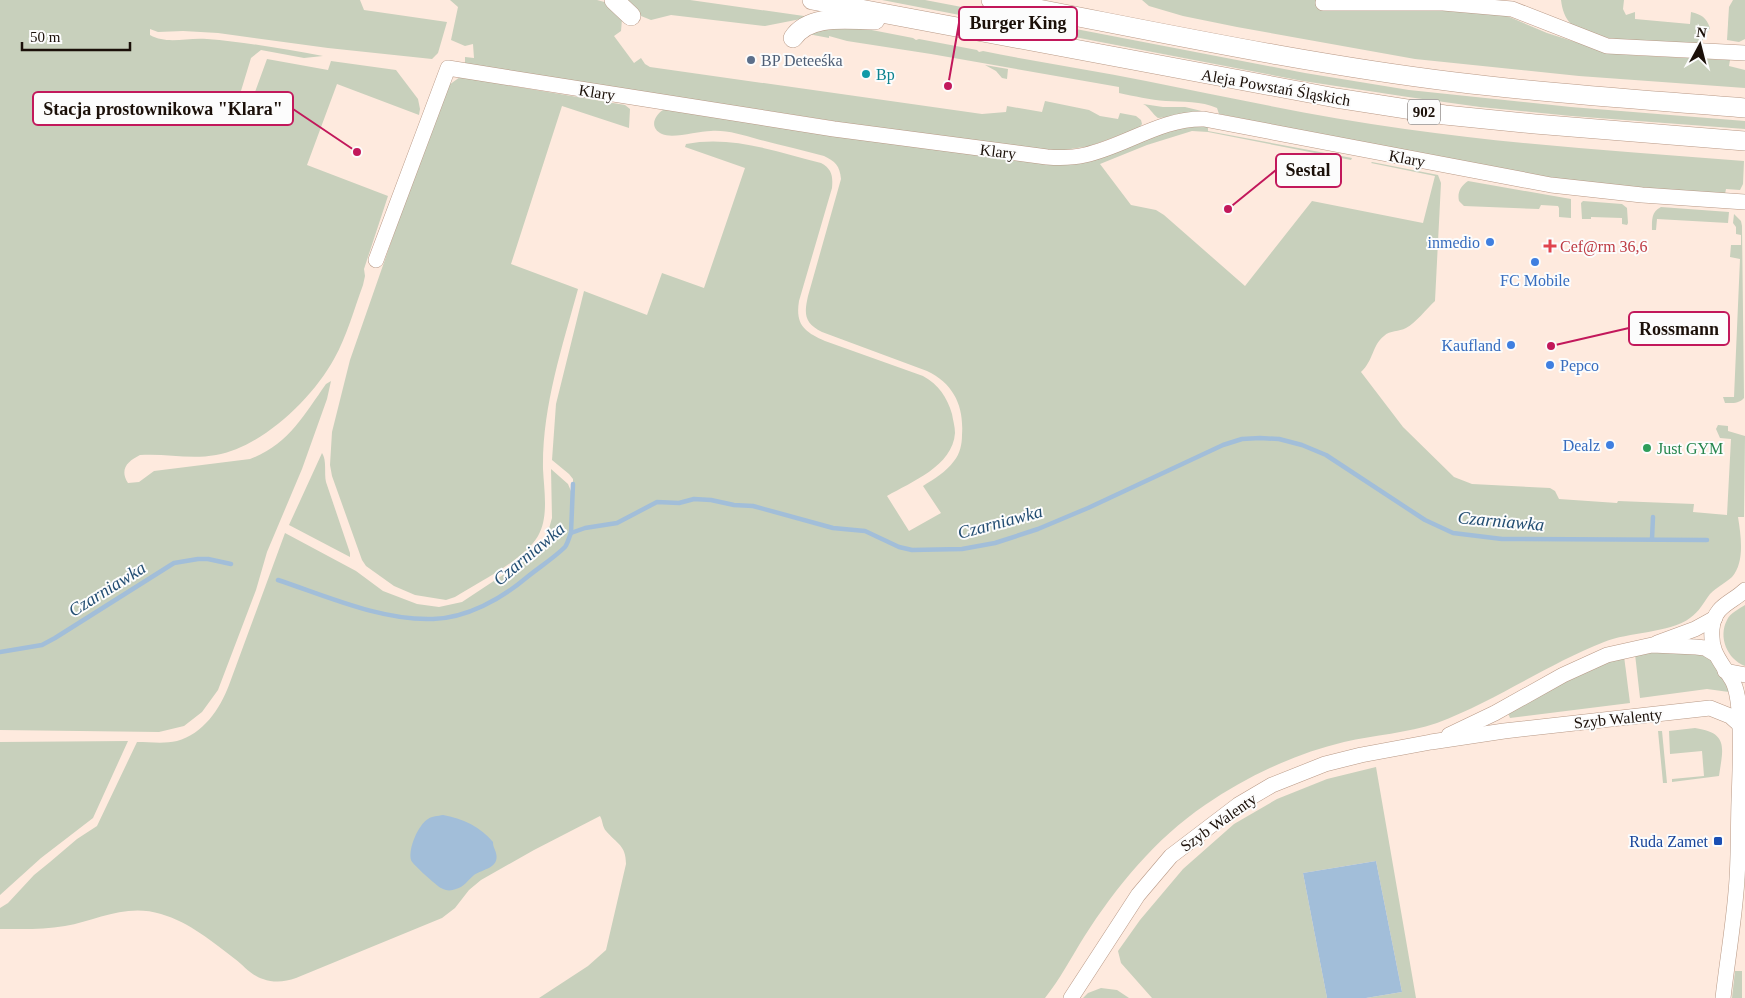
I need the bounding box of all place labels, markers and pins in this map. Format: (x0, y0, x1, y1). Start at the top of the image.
callout: Burger King (959, 7, 1077, 40)
place label: BP Deteeśka (761, 52, 843, 69)
marker: BP Deteeśka (745, 54, 757, 66)
place label: Bp (876, 66, 895, 84)
marker: Bp (860, 68, 872, 80)
callout: Stacja prostownikowa "Klara" (33, 92, 293, 125)
callout: Sestal (1276, 154, 1341, 187)
place label: inmedio (1428, 234, 1480, 251)
marker: inmedio (1484, 236, 1496, 248)
place label: Cef@rm 36,6 (1560, 238, 1648, 256)
marker: Cef@rm 36,6 (1544, 240, 1556, 252)
marker: FC Mobile (1529, 256, 1541, 268)
place label: FC Mobile (1500, 272, 1570, 289)
callout: Rossmann (1629, 312, 1729, 345)
place label: Kaufland (1441, 337, 1501, 354)
marker: Kaufland (1505, 339, 1517, 351)
place label: Pepco (1560, 357, 1599, 375)
marker: Pepco (1544, 359, 1556, 371)
place label: Dealz (1563, 437, 1600, 454)
marker: Dealz (1604, 439, 1616, 451)
place label: Just GYM (1657, 440, 1723, 457)
marker: Just GYM (1641, 442, 1653, 454)
place label: Ruda Zamet (1629, 833, 1709, 850)
marker: Ruda Zamet (1712, 835, 1724, 847)

